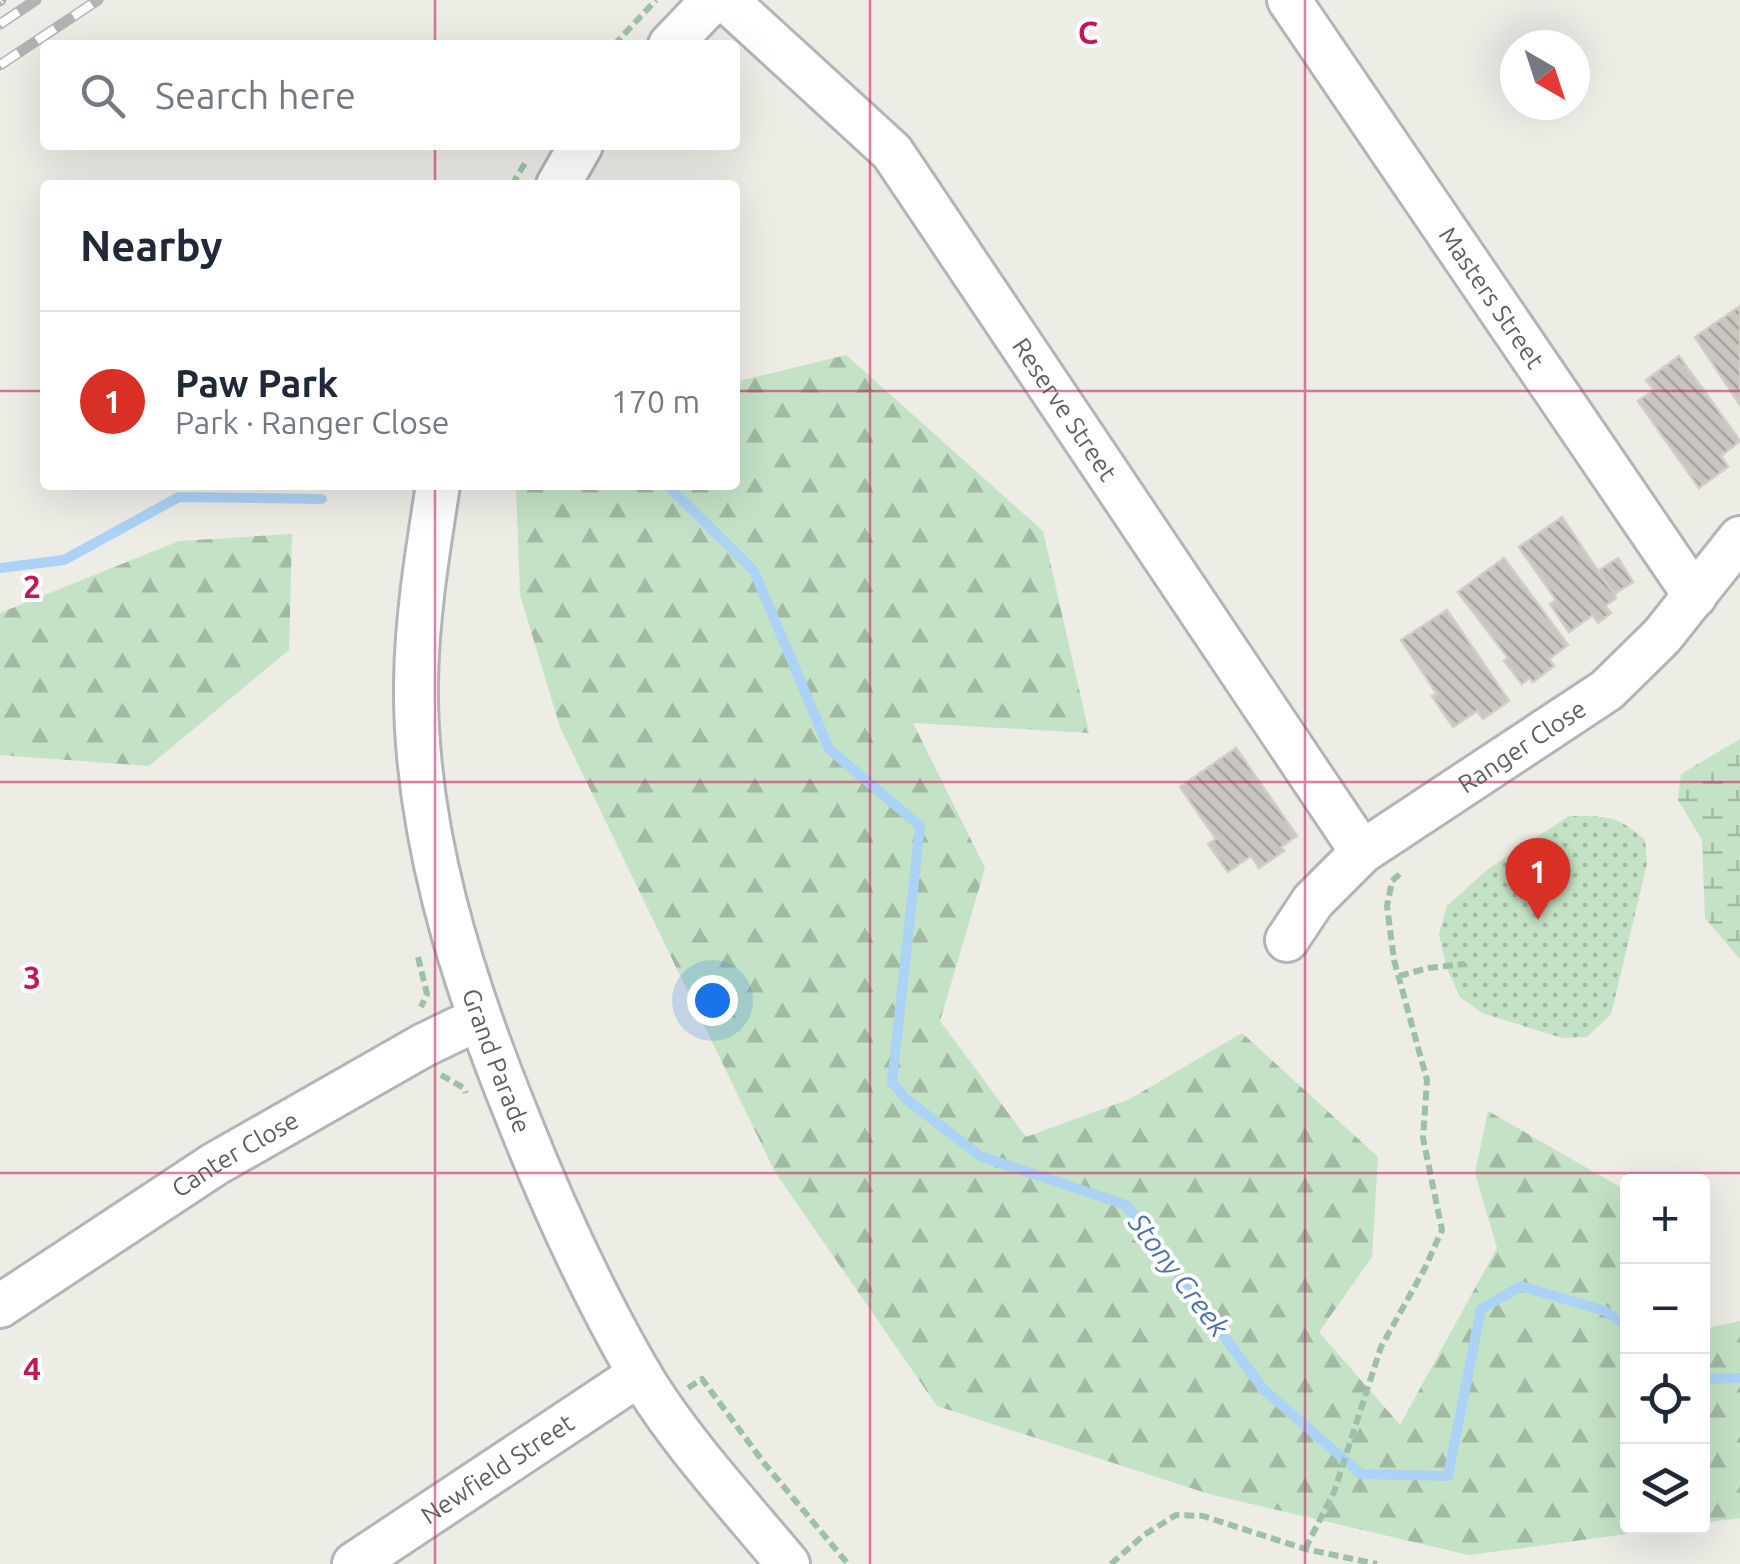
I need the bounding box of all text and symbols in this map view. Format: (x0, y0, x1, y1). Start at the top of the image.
text: C (1078, 14, 1098, 50)
north arrow (1500, 30, 1590, 120)
search box (40, 40, 740, 150)
icon: search (75, 68, 130, 123)
text: Search here (155, 74, 356, 116)
street label: Masters Street (1434, 221, 1550, 374)
text: Nearby (80, 222, 223, 269)
street label: Reserve Street (1007, 333, 1123, 486)
text: Paw Park (175, 362, 338, 404)
text: 1 (103, 383, 122, 419)
text: 170 m (611, 383, 700, 419)
text: Park · Ranger Close (175, 404, 450, 440)
text: 2 (23, 568, 41, 604)
street label: Ranger Close (1453, 694, 1591, 798)
pin: 1 (1506, 838, 1570, 920)
text: 3 (23, 959, 41, 995)
your location (687, 975, 738, 1026)
street label: Grand Parade (457, 985, 536, 1137)
street label: Canter Close (166, 1106, 303, 1203)
map controls (1620, 1174, 1710, 1534)
button: + (1620, 1174, 1710, 1264)
water label: Stony Creek (1122, 1206, 1236, 1343)
button: − (1620, 1264, 1710, 1354)
text: 4 (23, 1350, 41, 1386)
button: locate (1620, 1354, 1710, 1444)
street label: Newfield Street (416, 1408, 579, 1530)
button: layers (1620, 1444, 1710, 1534)

